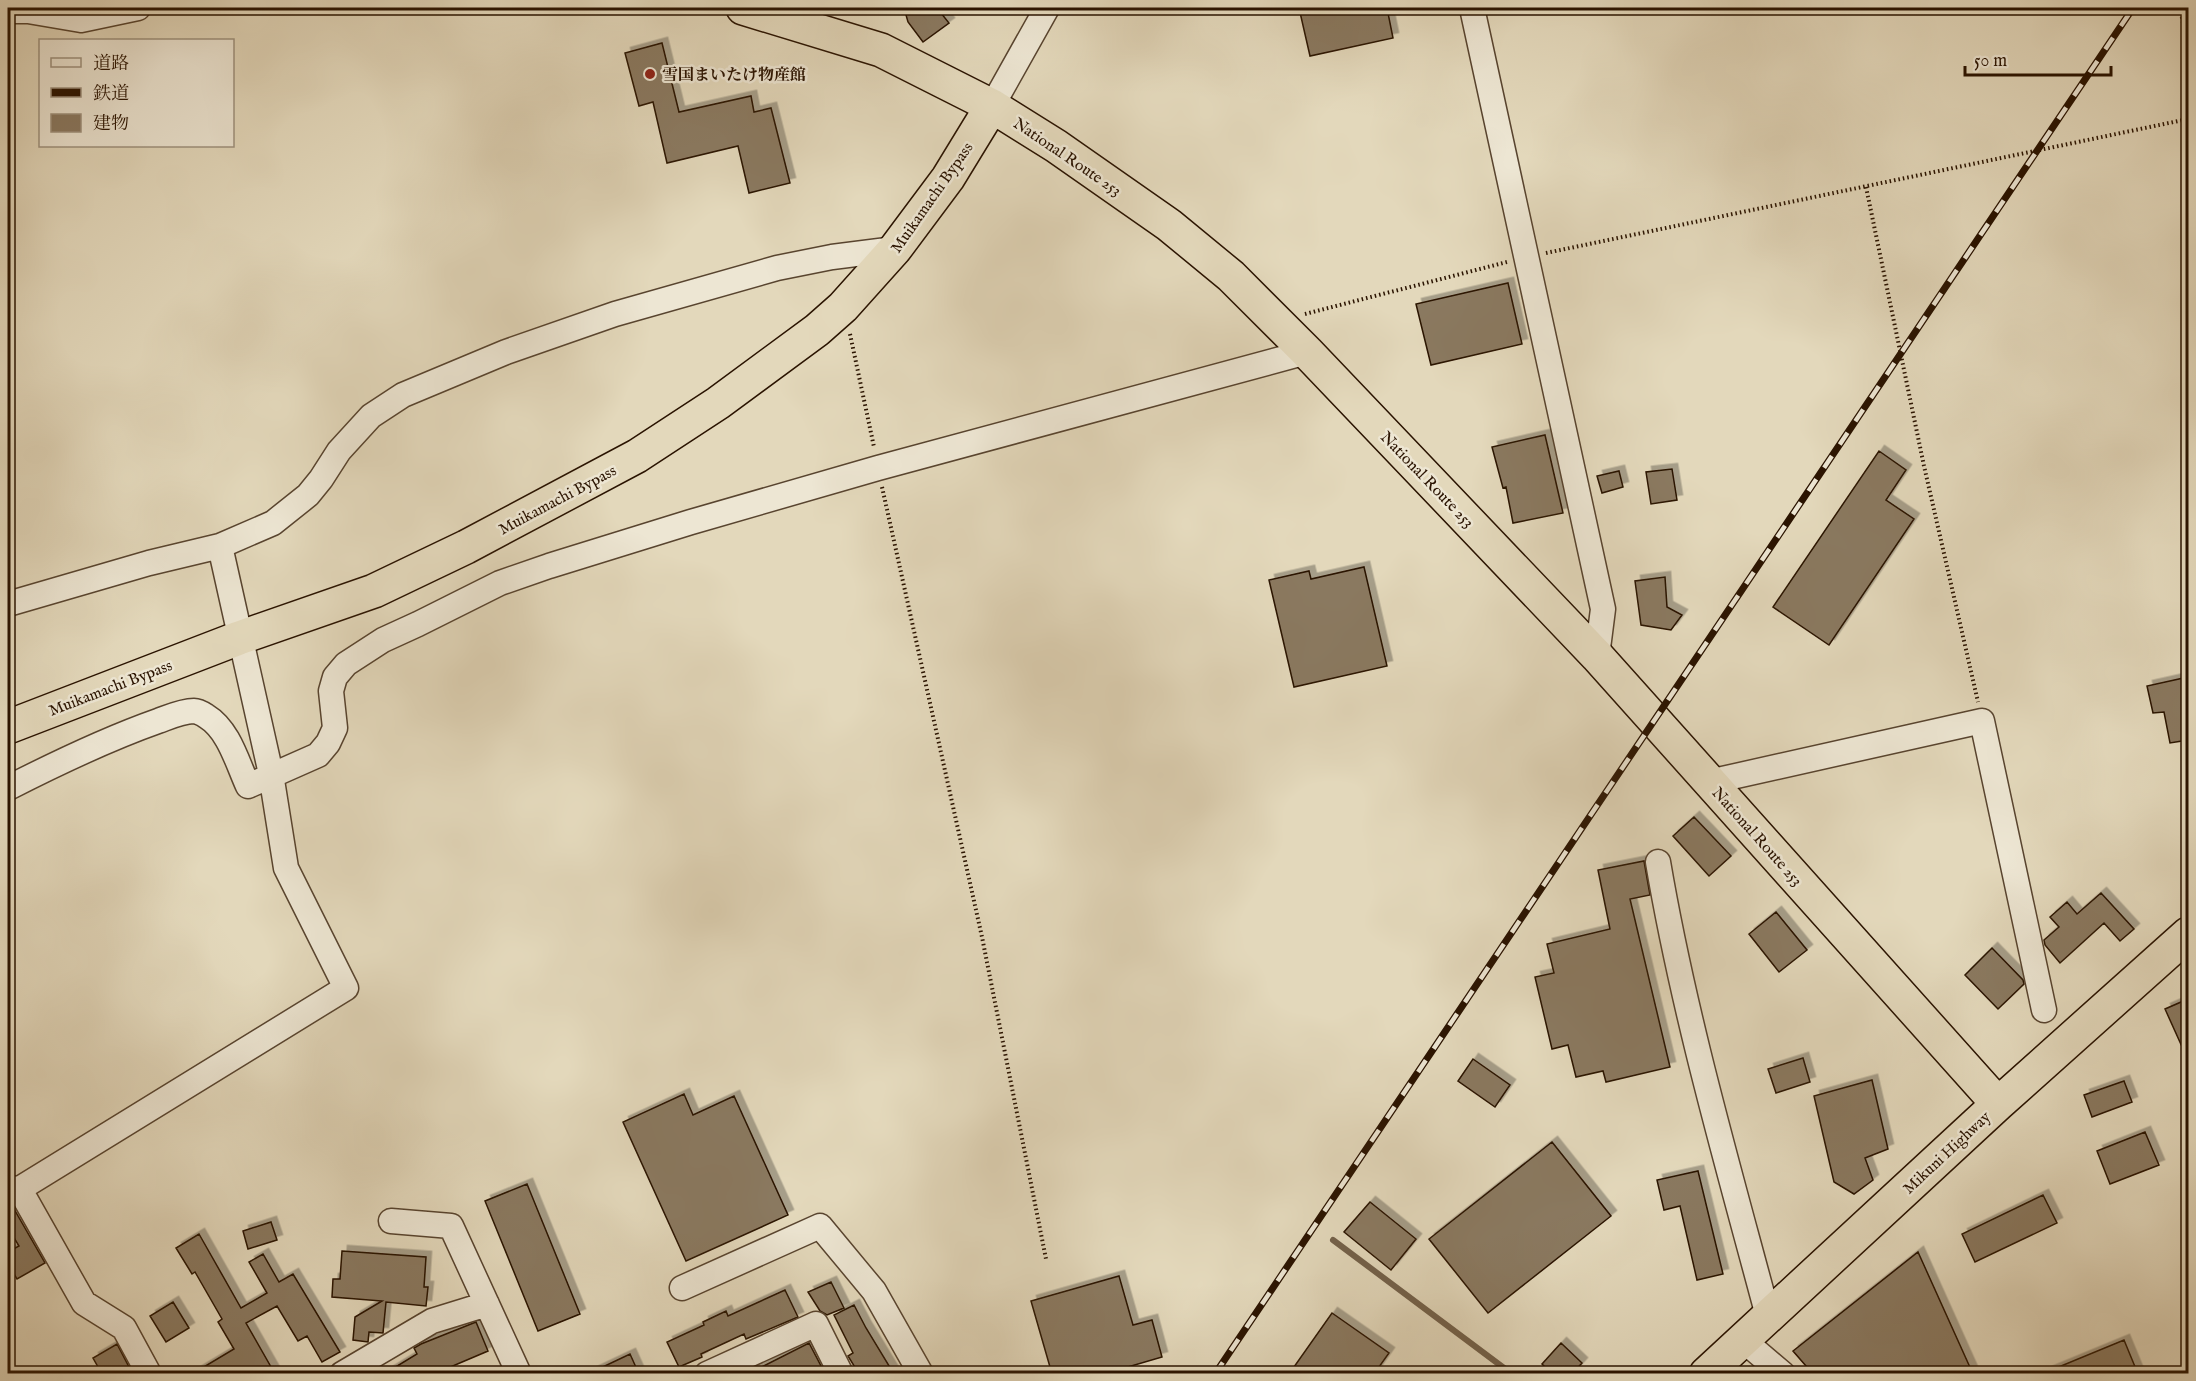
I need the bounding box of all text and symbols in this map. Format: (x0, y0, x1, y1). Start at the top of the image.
legend (39, 39, 234, 147)
scale bar (1965, 39, 2110, 77)
text: 50 m (1974, 50, 2007, 73)
text: 道路 (93, 53, 129, 76)
place label: 雪国まいたけ物産館 (662, 66, 806, 86)
marker: 雪国まいたけ物産館 (643, 67, 657, 81)
text: 鉄道 (93, 83, 129, 106)
text: 建物 (93, 113, 129, 136)
street label: National Route 253 (1009, 114, 1125, 201)
street label: Muikamachi Bypass (887, 139, 979, 257)
street label: National Route 253 (1375, 428, 1478, 533)
street label: Muikamachi Bypass (496, 461, 621, 540)
street label: Muikamachi Bypass (46, 656, 176, 722)
street label: National Route 253 (1707, 784, 1806, 891)
street label: Mikuni Highway (1899, 1108, 1995, 1199)

